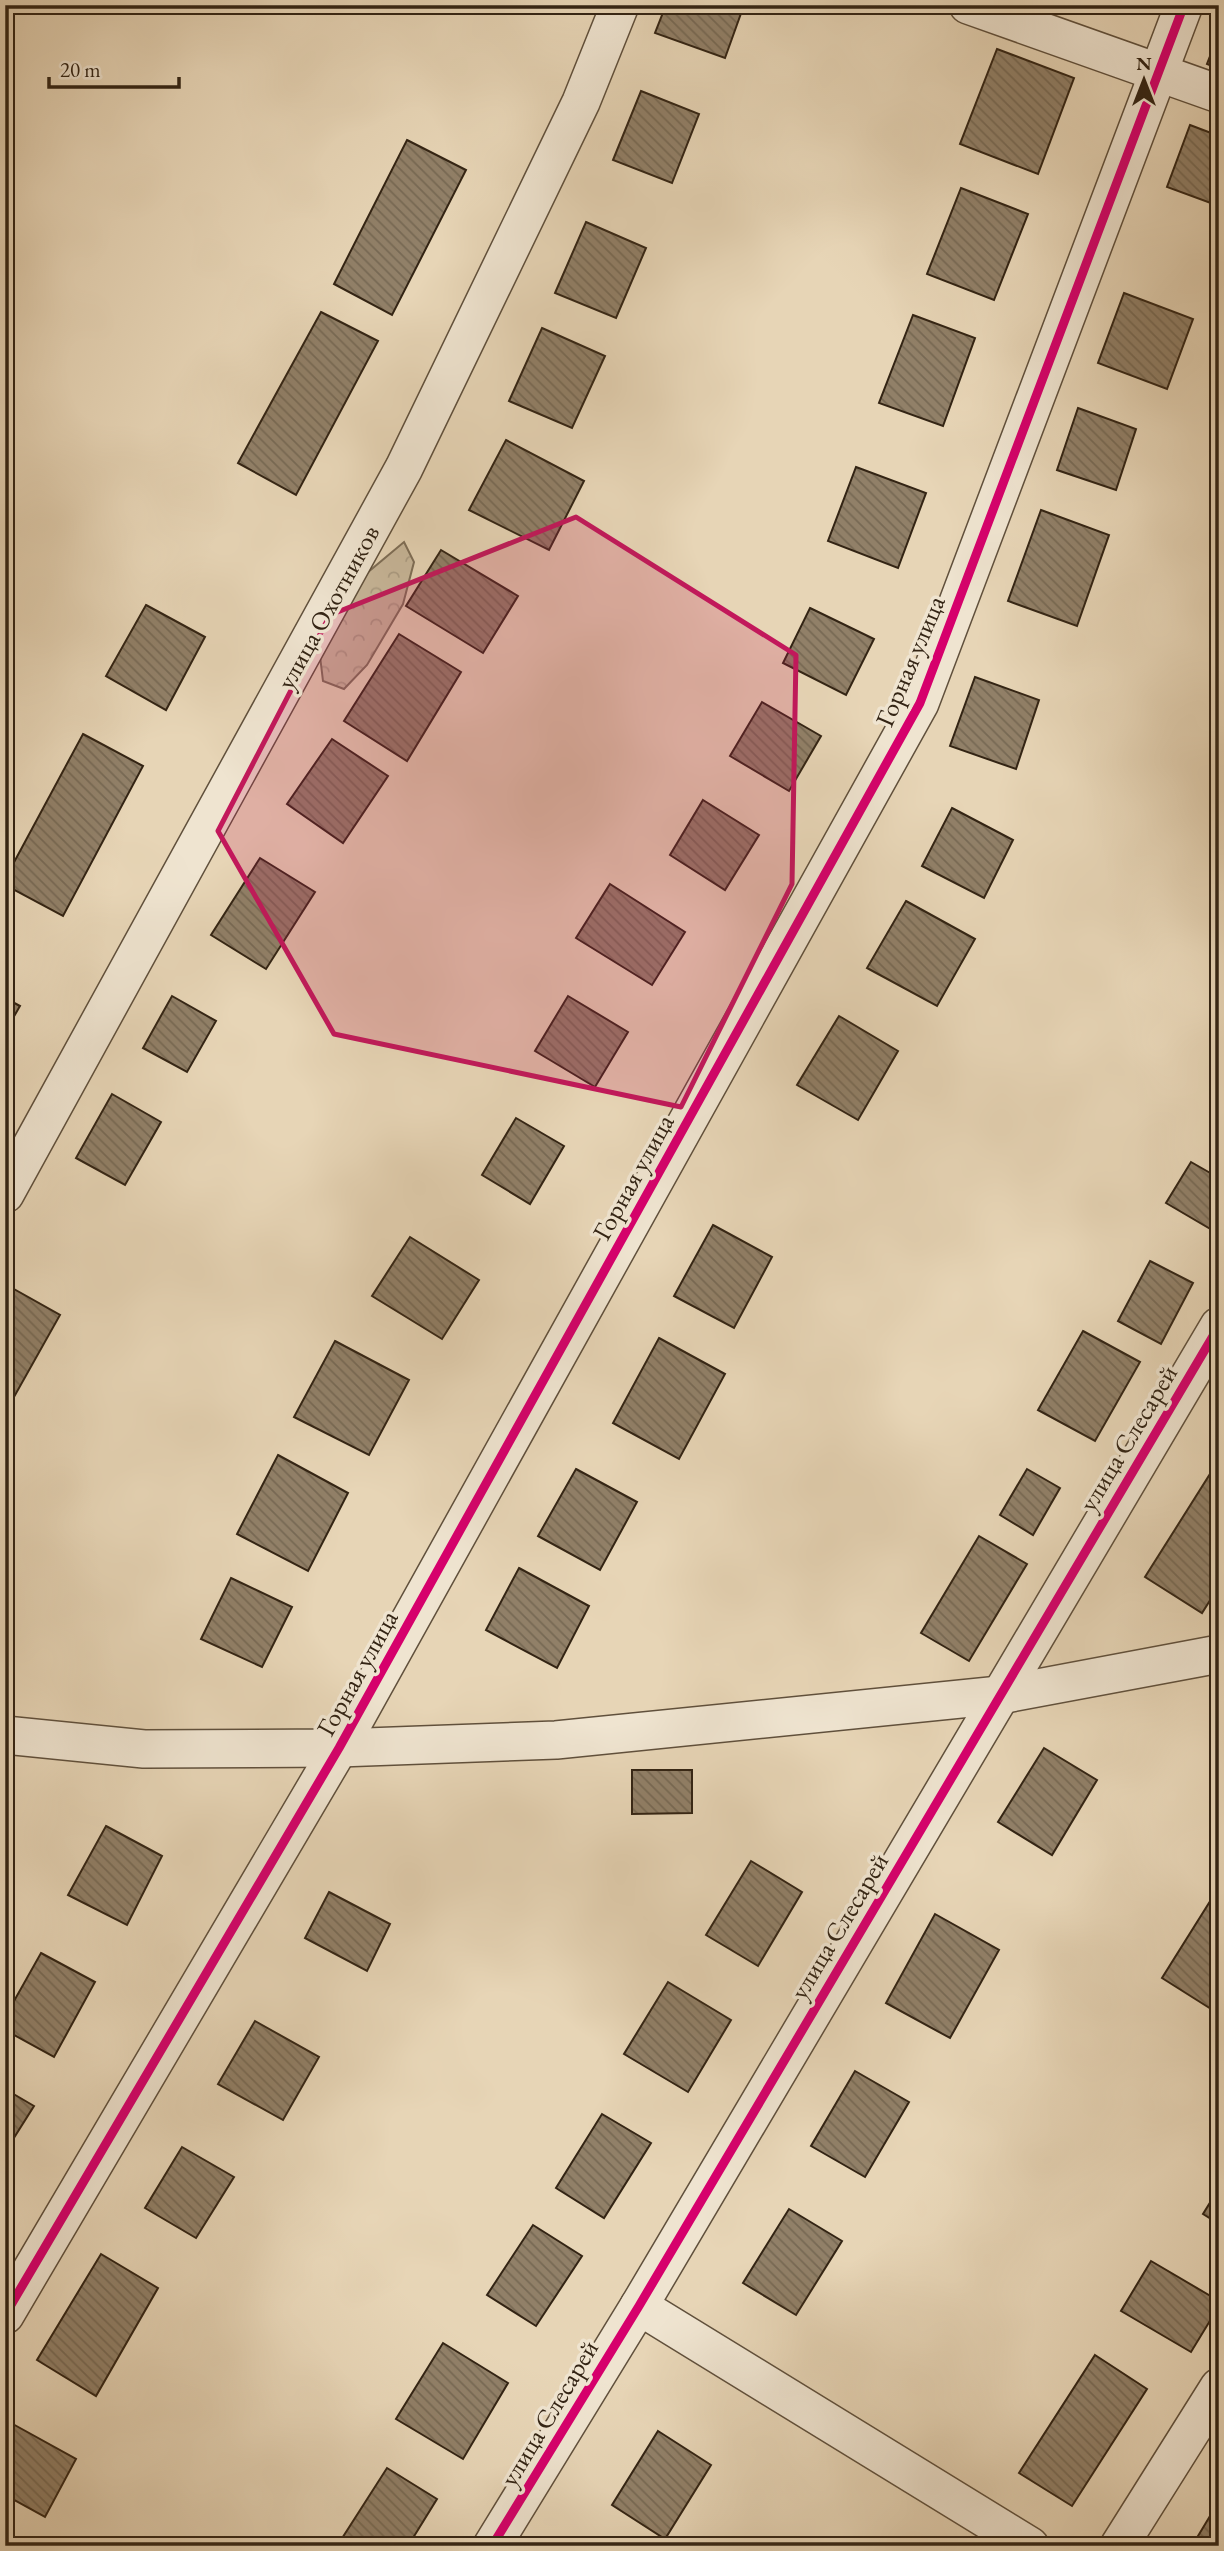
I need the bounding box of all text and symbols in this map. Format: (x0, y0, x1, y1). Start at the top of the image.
scale bar (49, 46, 178, 90)
north arrow (1108, 46, 1178, 116)
text: N (1136, 51, 1152, 76)
text: 20 m (60, 56, 101, 83)
street label: улица Охотников (269, 519, 387, 695)
street label: Горная улица (867, 590, 953, 732)
street label: Горная улица (584, 1107, 682, 1246)
street label: улица Слесарей (1071, 1358, 1185, 1517)
street label: Горная улица (308, 1603, 406, 1742)
street label: улица Слесарей (782, 1846, 896, 2005)
street label: улица Слесарей (492, 2333, 606, 2492)

